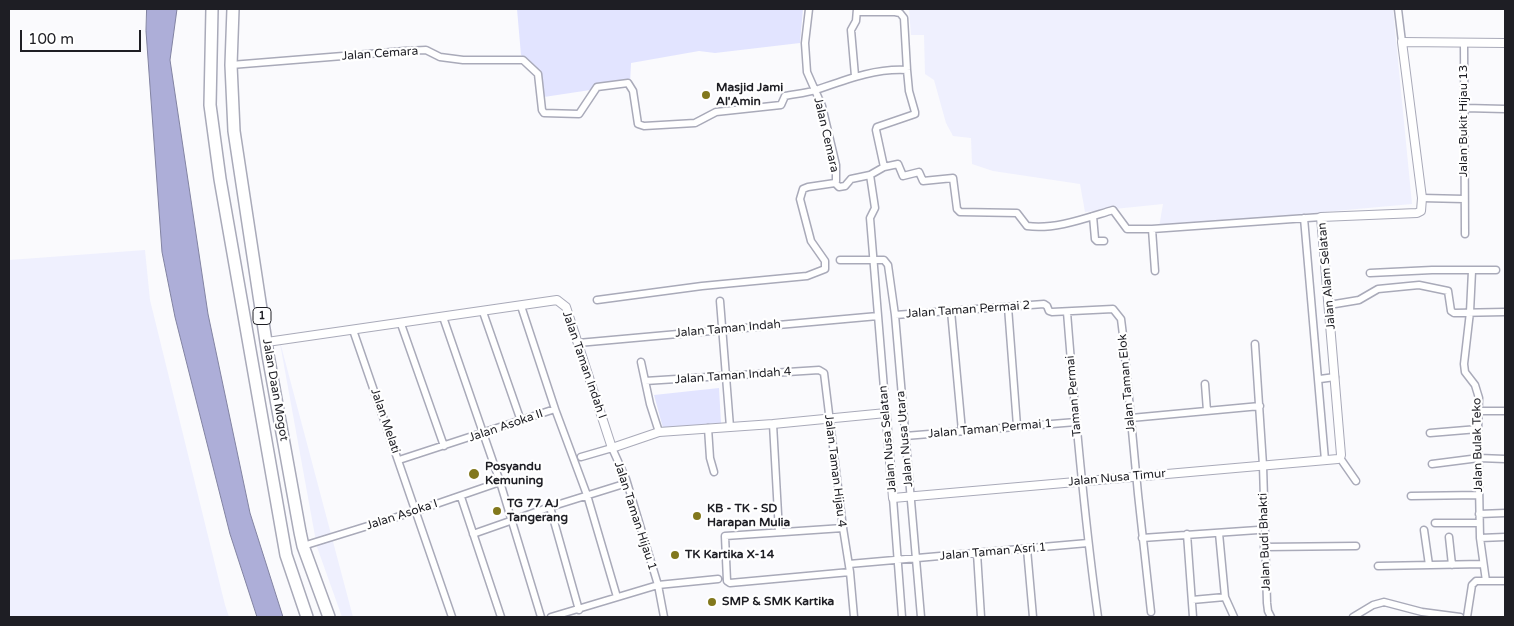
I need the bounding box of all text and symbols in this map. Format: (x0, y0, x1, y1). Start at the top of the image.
scale bar (22, 20, 144, 52)
text: 100 m (28, 30, 74, 48)
street label: Jalan Cemara (341, 44, 419, 64)
street label: Jalan Bukit Hijau 13 (1457, 65, 1471, 177)
place label: Masjid Jami Al'Amin (716, 81, 783, 109)
marker: Masjid Jami Al'Amin (700, 89, 712, 101)
street label: Jalan Cemara (810, 96, 842, 174)
street label: Jalan Alam Selatan (1315, 222, 1339, 330)
street label: Jalan Taman Permai 2 (905, 298, 1031, 322)
road number: 1 (253, 308, 271, 324)
street label: Jalan Taman Indah I (559, 309, 609, 421)
street label: Jalan Taman Indah (675, 317, 781, 341)
street label: Jalan Taman Elok (1116, 333, 1138, 433)
street label: Jalan Daan Mogot (259, 338, 291, 442)
street label: Taman Permai (1063, 355, 1085, 437)
street label: Jalan Taman Indah 4 (674, 365, 792, 387)
street label: Jalan Nusa Selatan (876, 385, 900, 493)
street label: Jalan Melati (367, 387, 403, 455)
street label: Jalan Nusa Utara (894, 390, 916, 488)
street label: Jalan Bulak Teko (1470, 398, 1486, 492)
street label: Jalan Asoka II (467, 407, 545, 445)
street label: Jalan Taman Hijau 4 (821, 414, 849, 528)
street label: Jalan Taman Permai 1 (927, 416, 1053, 442)
place label: Posyandu Kemuning (485, 460, 543, 488)
street label: Jalan Taman Hijau 1 (611, 460, 659, 572)
marker: Posyandu Kemuning (467, 467, 481, 481)
street label: Jalan Nusa Timur (1068, 467, 1166, 489)
street label: Jalan Budi Bhakti (1256, 493, 1274, 591)
street label: Jalan Asoka I (364, 497, 440, 533)
place label: TG 77 AJ Tangerang (507, 497, 568, 525)
place label: KB - TK - SD Harapan Mulia (707, 502, 790, 530)
marker: TG 77 AJ Tangerang (491, 505, 503, 517)
marker: KB - TK - SD Harapan Mulia (691, 510, 703, 522)
street label: Jalan Taman Asri 1 (939, 540, 1047, 564)
place label: TK Kartika X-14 (685, 548, 774, 562)
marker: TK Kartika X-14 (669, 549, 681, 561)
place label: SMP & SMK Kartika (722, 595, 834, 609)
marker: SMP & SMK Kartika (706, 596, 718, 608)

